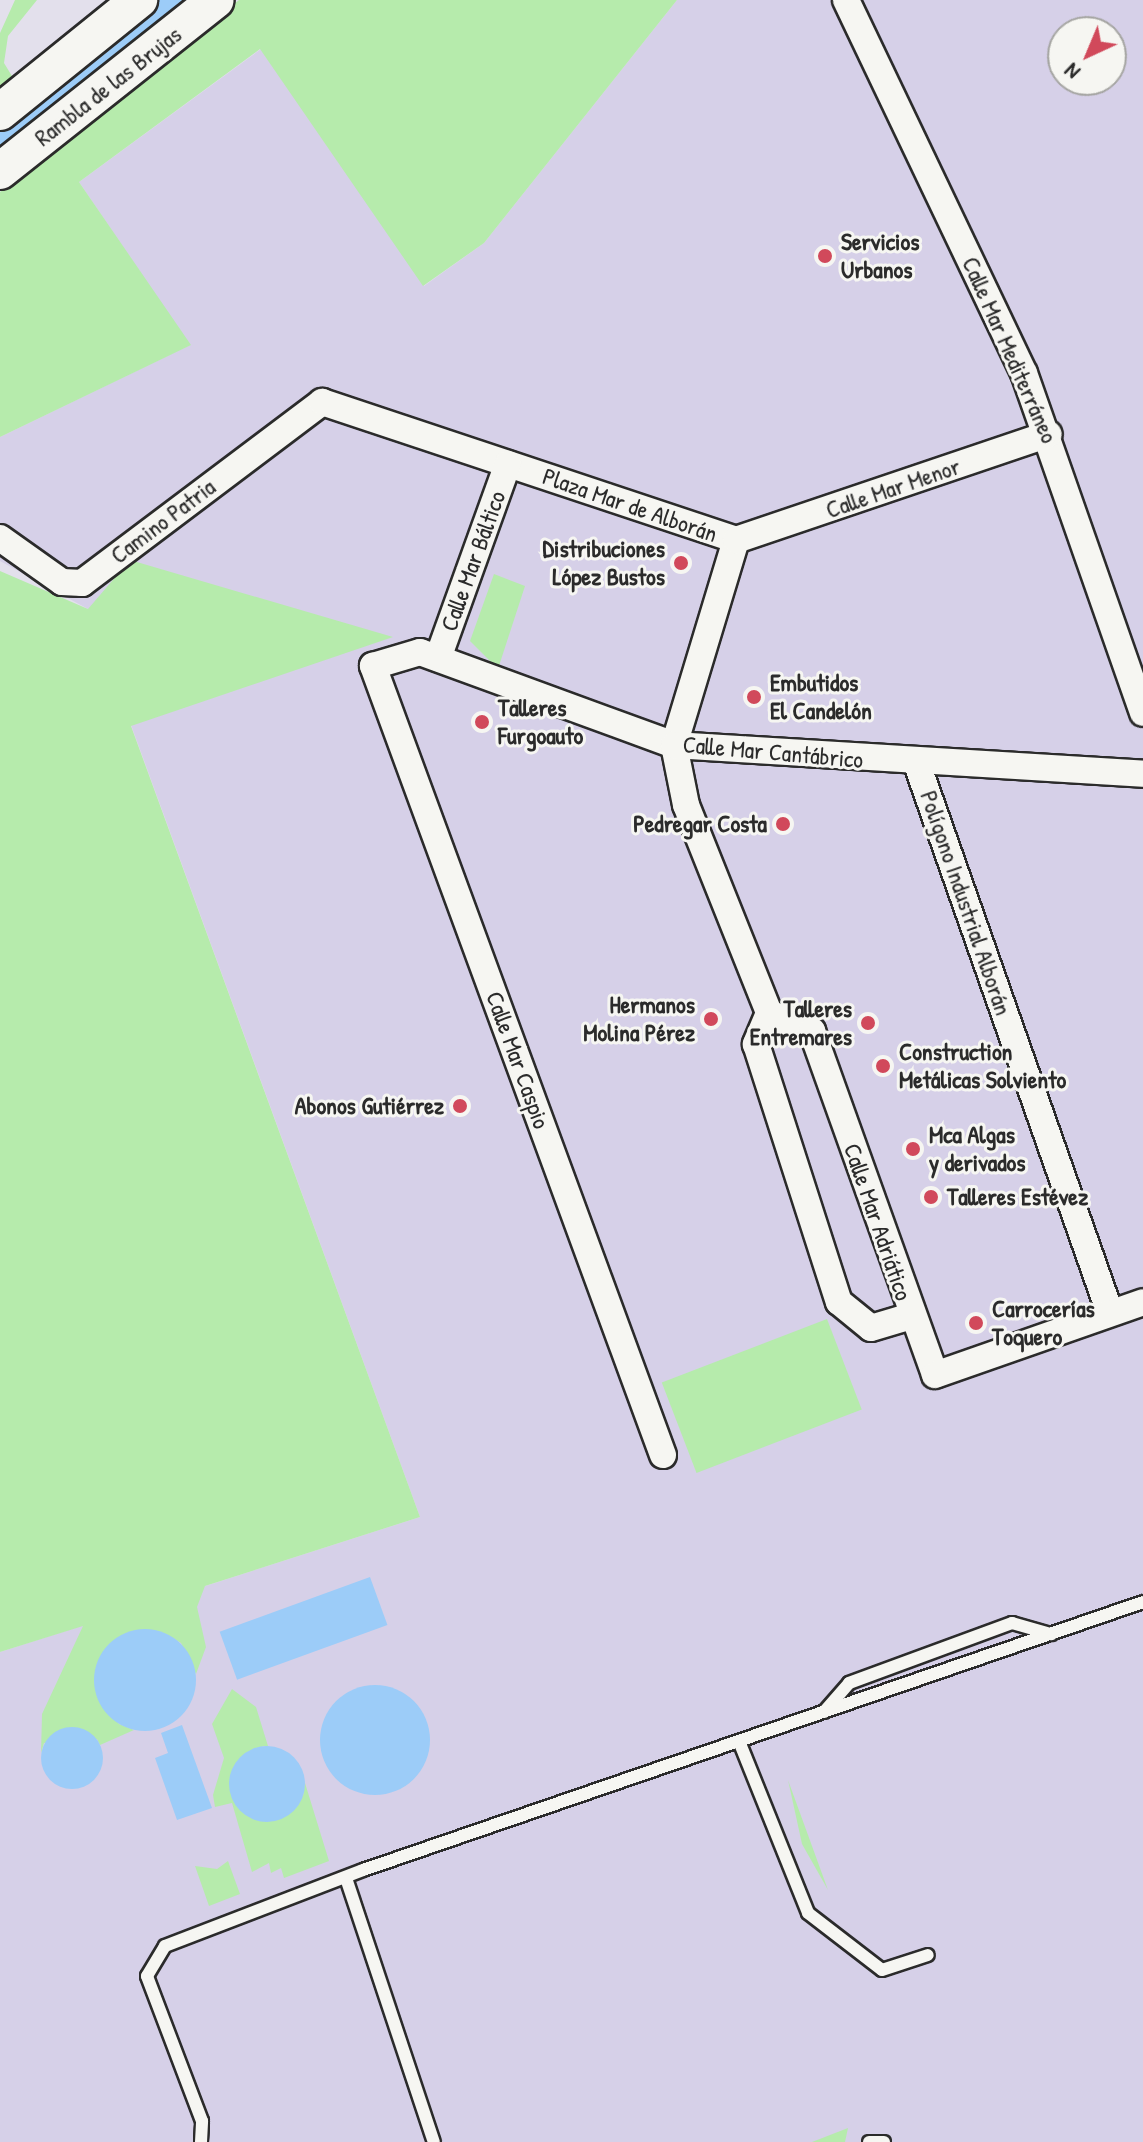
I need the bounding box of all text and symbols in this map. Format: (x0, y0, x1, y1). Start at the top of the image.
north arrow (1047, 16, 1127, 96)
street label: Rambla de las Brujas (29, 20, 187, 152)
text: N (1057, 57, 1086, 87)
place label: Servicios Urbanos (841, 228, 919, 284)
marker: Servicios Urbanos (816, 247, 834, 265)
street label: Calle Mar Mediterráneo (956, 252, 1064, 448)
street label: Calle Mar Menor (822, 452, 964, 524)
street label: Plaza Mar de Alborán (539, 462, 721, 548)
street label: Camino Patria (105, 472, 221, 570)
street label: Calle Mar Báltico (434, 487, 512, 635)
place label: Distribuciones López Bustos (543, 535, 665, 591)
marker: Distribuciones López Bustos (672, 554, 690, 572)
place label: Embutidos El Candelón (770, 669, 872, 725)
marker: Embutidos El Candelón (745, 688, 763, 706)
place label: Talleres Furgoauto (498, 694, 583, 750)
marker: Talleres Furgoauto (473, 713, 491, 731)
street label: Calle Mar Cantábrico (682, 730, 864, 774)
street label: Polígono Industrial Alborán (914, 787, 1018, 1019)
place label: Pedregar Costa (633, 810, 767, 838)
marker: Pedregar Costa (774, 815, 792, 833)
street label: Calle Mar Caspio (480, 988, 556, 1132)
place label: Hermanos Molina Pérez (583, 991, 695, 1047)
place label: Talleres Entremares (750, 995, 852, 1051)
marker: Hermanos Molina Pérez (702, 1010, 720, 1028)
marker: Talleres Entremares (859, 1014, 877, 1032)
place label: Construction Metálicas Solviento (899, 1038, 1066, 1094)
marker: Construction Metálicas Solviento (874, 1057, 892, 1075)
place label: Abonos Gutiérrez (295, 1092, 444, 1120)
marker: Abonos Gutiérrez (451, 1097, 469, 1115)
place label: Mca Algas y derivados (929, 1121, 1025, 1177)
street label: Calle Mar Adriático (838, 1140, 918, 1304)
marker: Mca Algas y derivados (904, 1140, 922, 1158)
place label: Talleres Estévez (947, 1183, 1088, 1211)
marker: Talleres Estévez (922, 1188, 940, 1206)
place label: Carrocerías Toquero (992, 1295, 1095, 1351)
marker: Carrocerías Toquero (967, 1314, 985, 1332)

